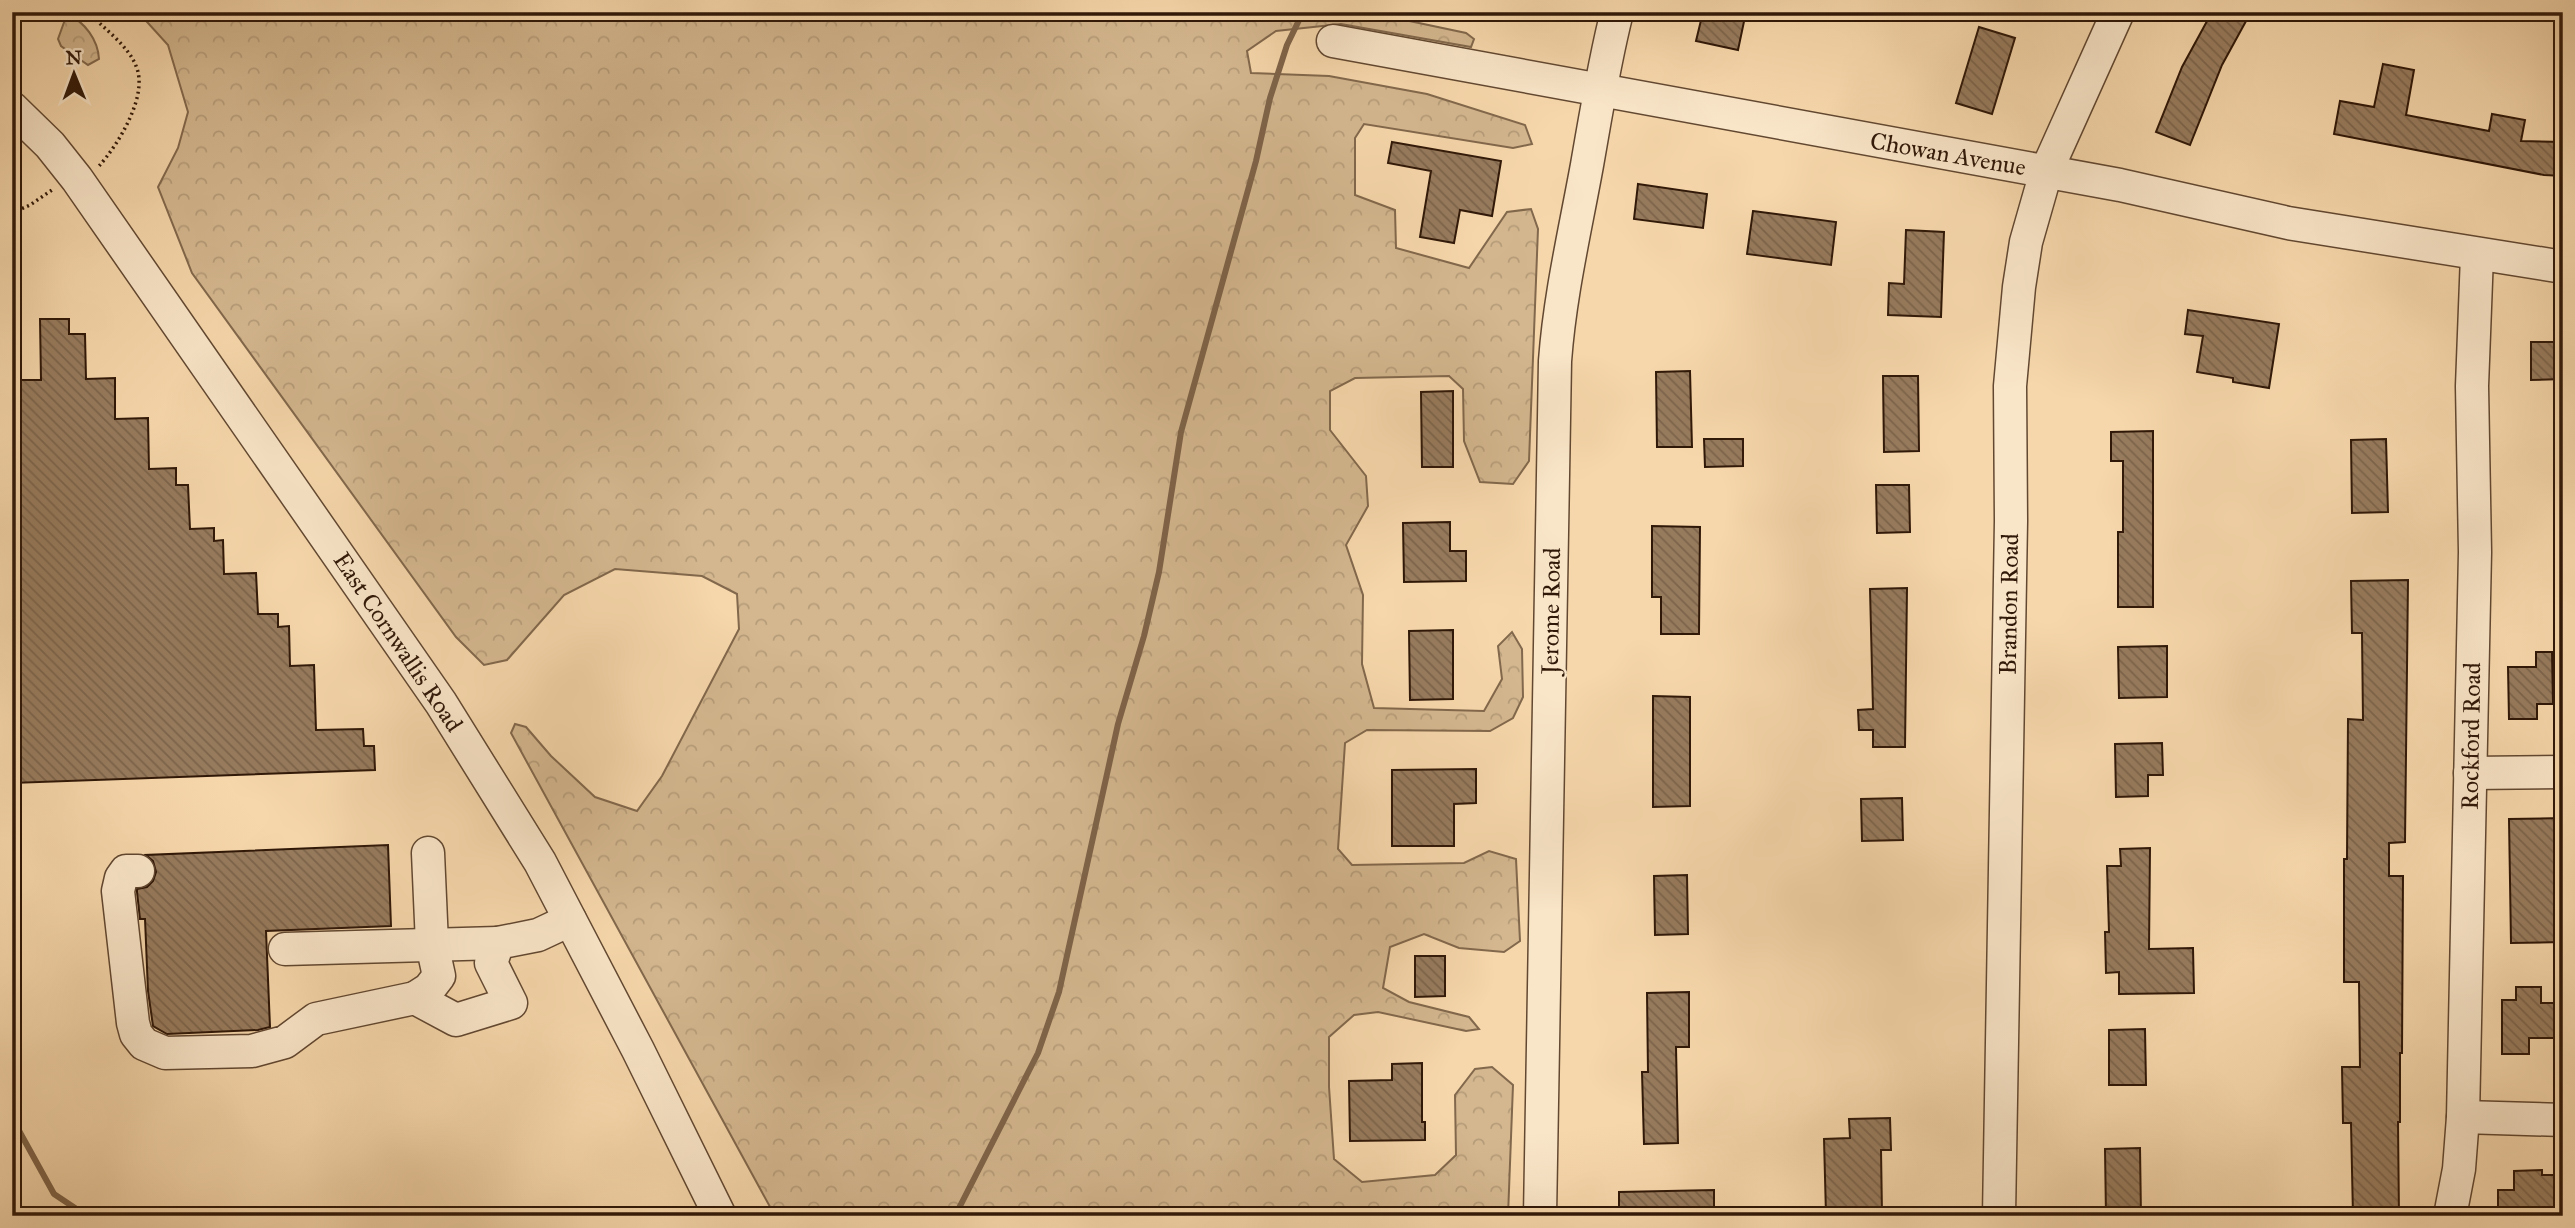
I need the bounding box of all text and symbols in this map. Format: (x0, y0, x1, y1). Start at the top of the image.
north arrow (38, 38, 108, 108)
text: N (65, 46, 82, 69)
street label: Chowan Avenue (1868, 126, 2028, 182)
street label: Brandon Road (1993, 533, 2025, 675)
street label: East Cornwallis Road (327, 546, 469, 738)
street label: Jerome Road (1535, 547, 1567, 678)
street label: Rockford Road (2455, 662, 2487, 810)

